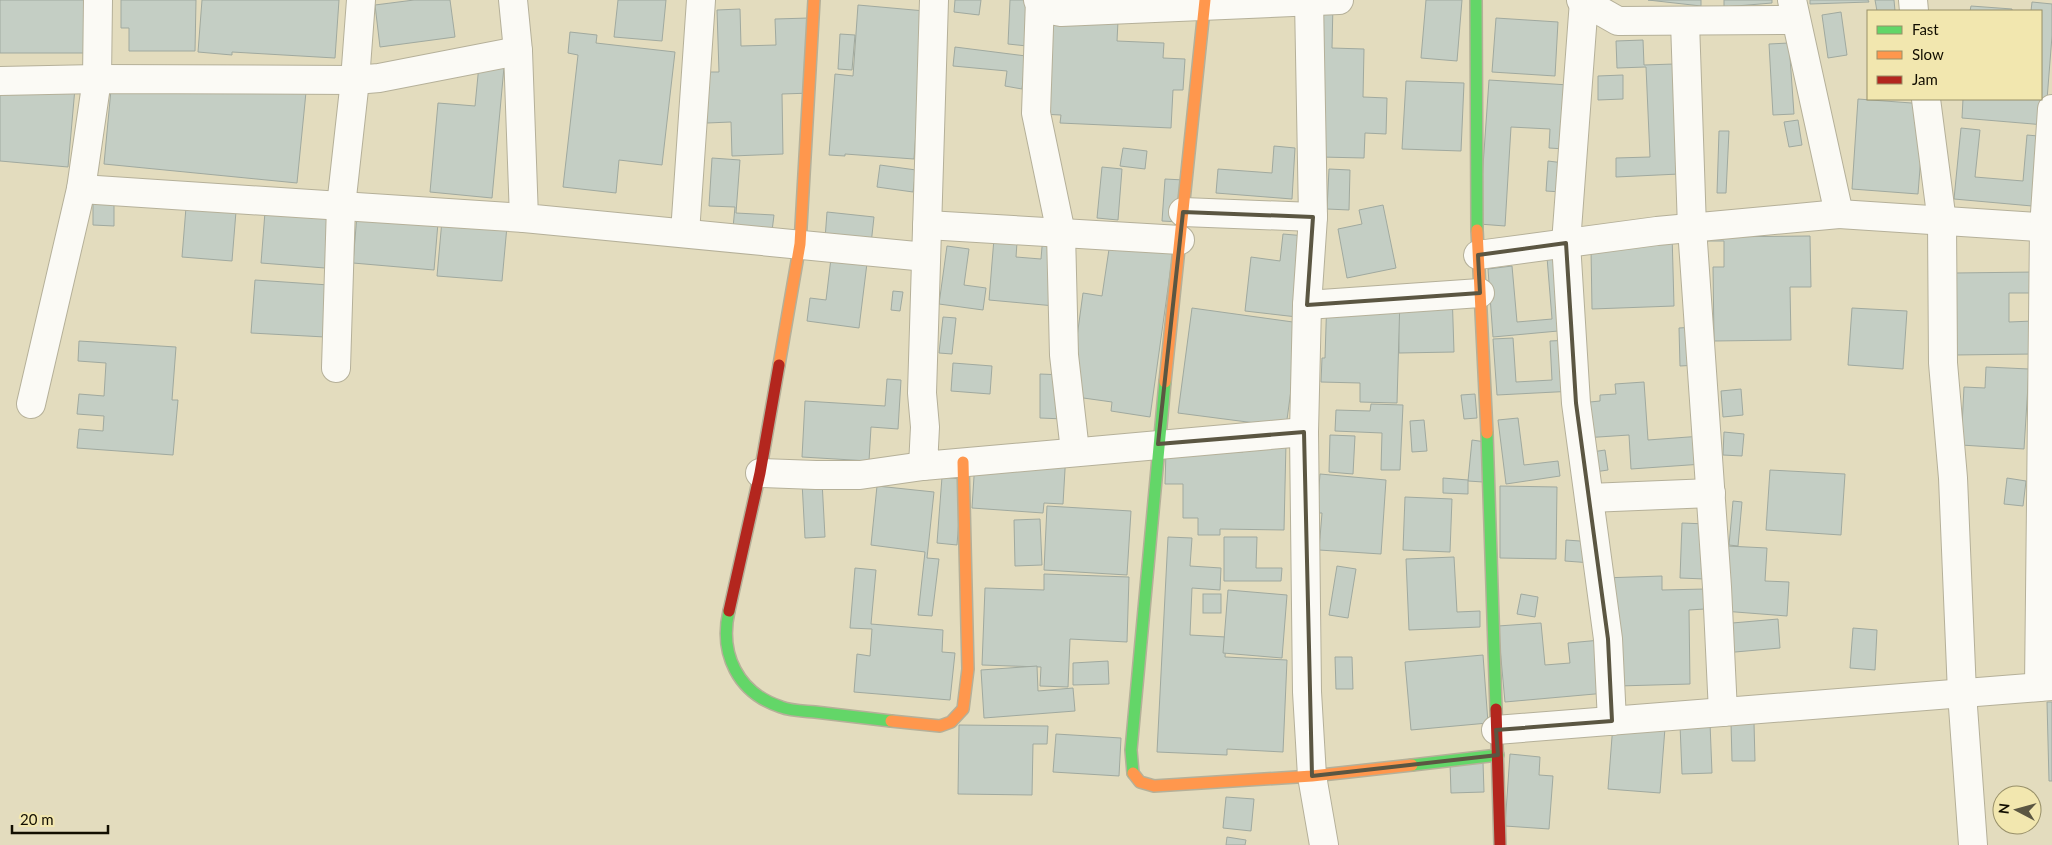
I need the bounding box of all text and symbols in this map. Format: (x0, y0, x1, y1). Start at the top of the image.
legend (1867, 10, 2042, 100)
text: Fast (1912, 20, 1939, 38)
text: Slow (1912, 45, 1944, 63)
text: Jam (1912, 70, 1938, 88)
north arrow (1992, 785, 2042, 835)
scale bar (12, 802, 109, 834)
text: N (1995, 802, 2013, 815)
text: 20 m (20, 810, 54, 828)

